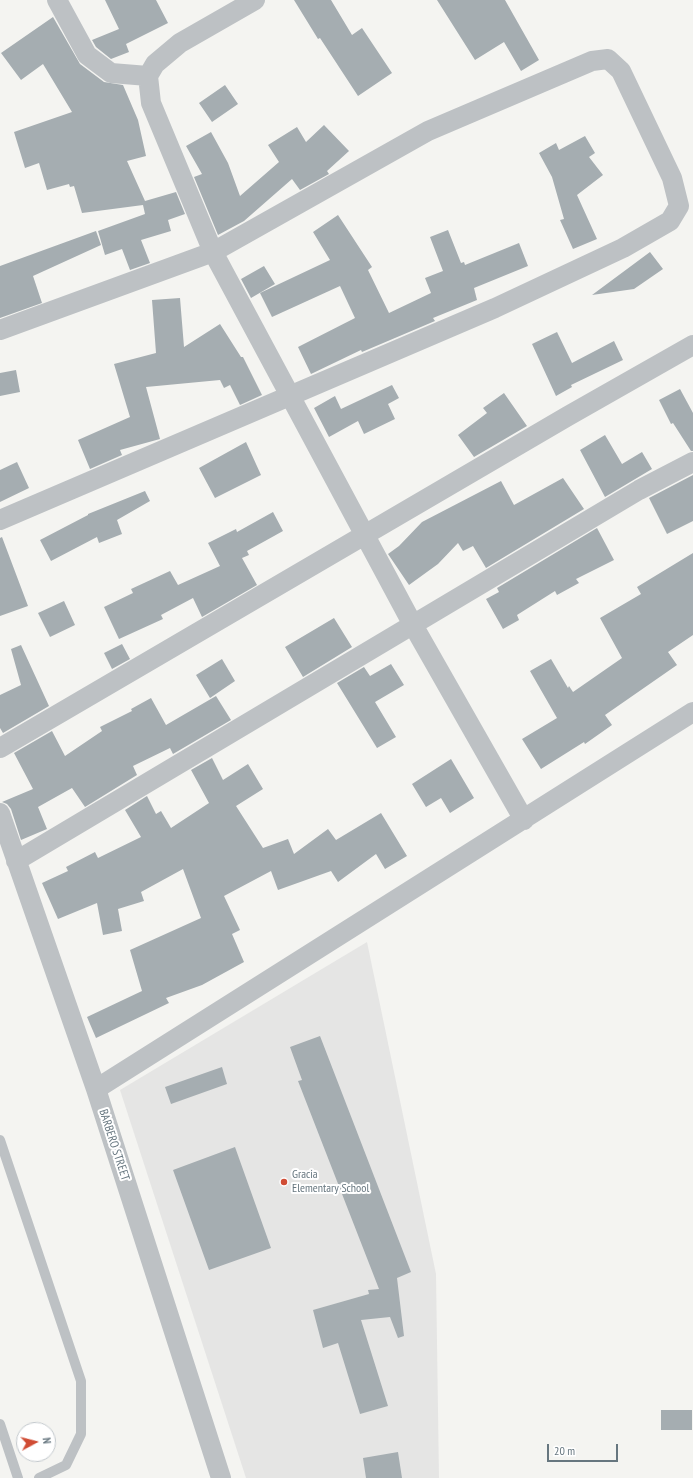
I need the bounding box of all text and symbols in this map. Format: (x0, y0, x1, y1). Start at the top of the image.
street label: BARBERO STREET (96, 1107, 132, 1183)
place label: Gracia Elementary School (292, 1168, 369, 1196)
marker: Gracia Elementary School (279, 1177, 289, 1187)
north arrow (16, 1422, 56, 1462)
scale bar (549, 1436, 620, 1462)
text: N (40, 1437, 54, 1444)
text: 20 m (554, 1443, 575, 1458)

